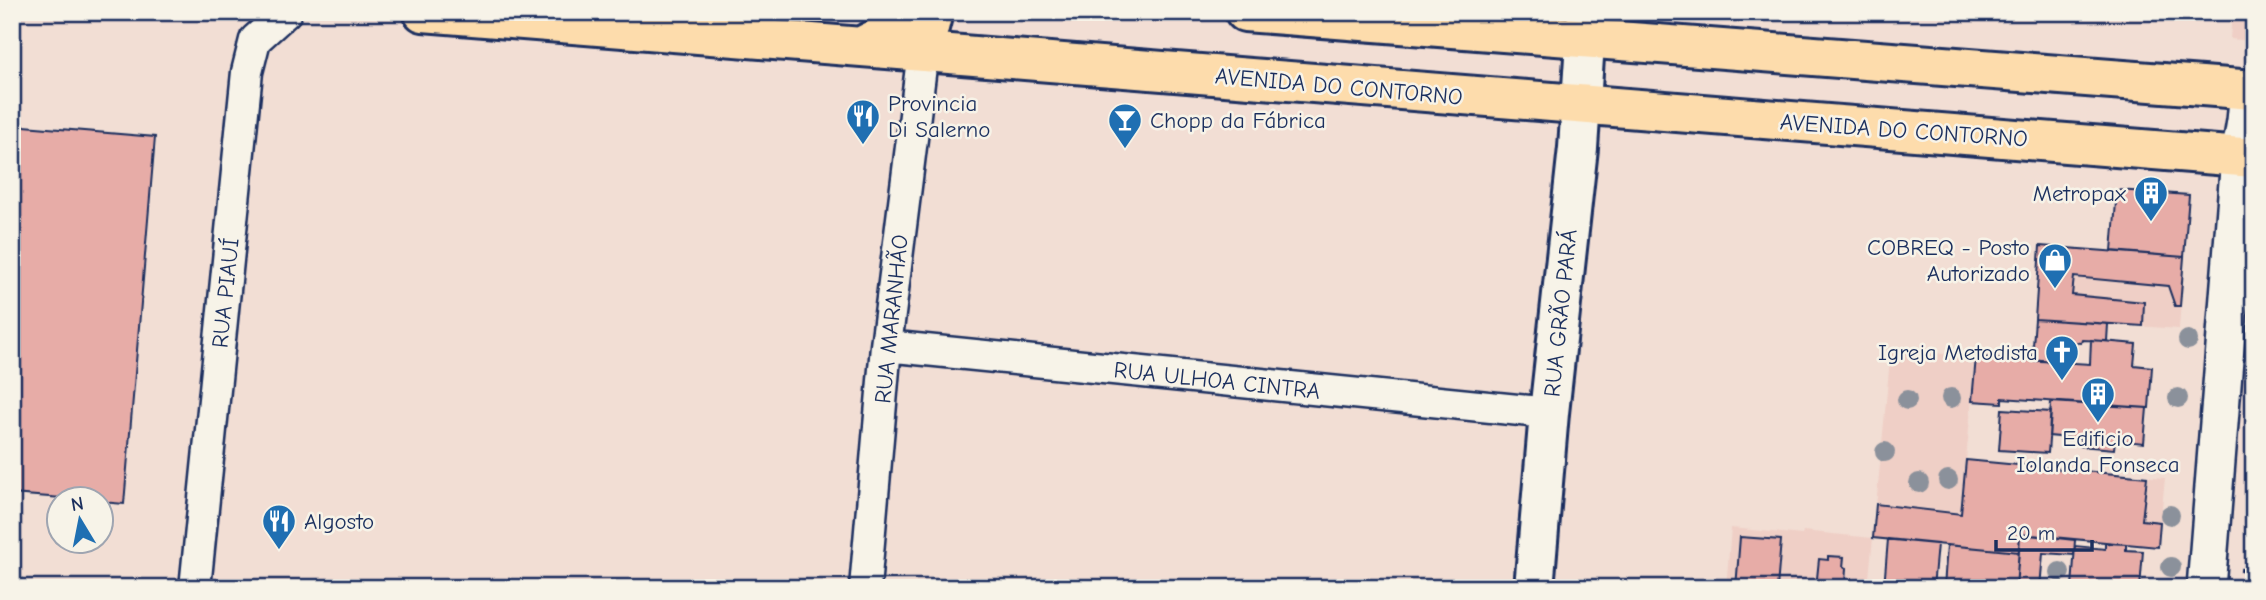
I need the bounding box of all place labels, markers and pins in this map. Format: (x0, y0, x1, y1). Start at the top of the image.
place label: Provincia Di Salerno (888, 90, 991, 143)
restaurant icon: Provincia Di Salerno (844, 97, 882, 146)
bar icon: Chopp da Fábrica (1106, 101, 1144, 150)
place label: Chopp da Fábrica (1150, 107, 1326, 134)
building icon: Metropax (2132, 174, 2170, 223)
place label: Metropax (2033, 180, 2126, 207)
place label: COBREQ - Posto Autorizado (1867, 234, 2030, 287)
shop icon: COBREQ - Posto Autorizado (2036, 241, 2074, 290)
church icon: Igreja Metodista (2043, 333, 2081, 382)
place label: Igreja Metodista (1878, 339, 2038, 366)
building icon: Edificio Iolanda Fonseca (2079, 375, 2117, 424)
place label: Edificio Iolanda Fonseca (2016, 425, 2180, 478)
restaurant icon: Algosto (260, 502, 298, 551)
place label: Algosto (304, 508, 374, 535)

